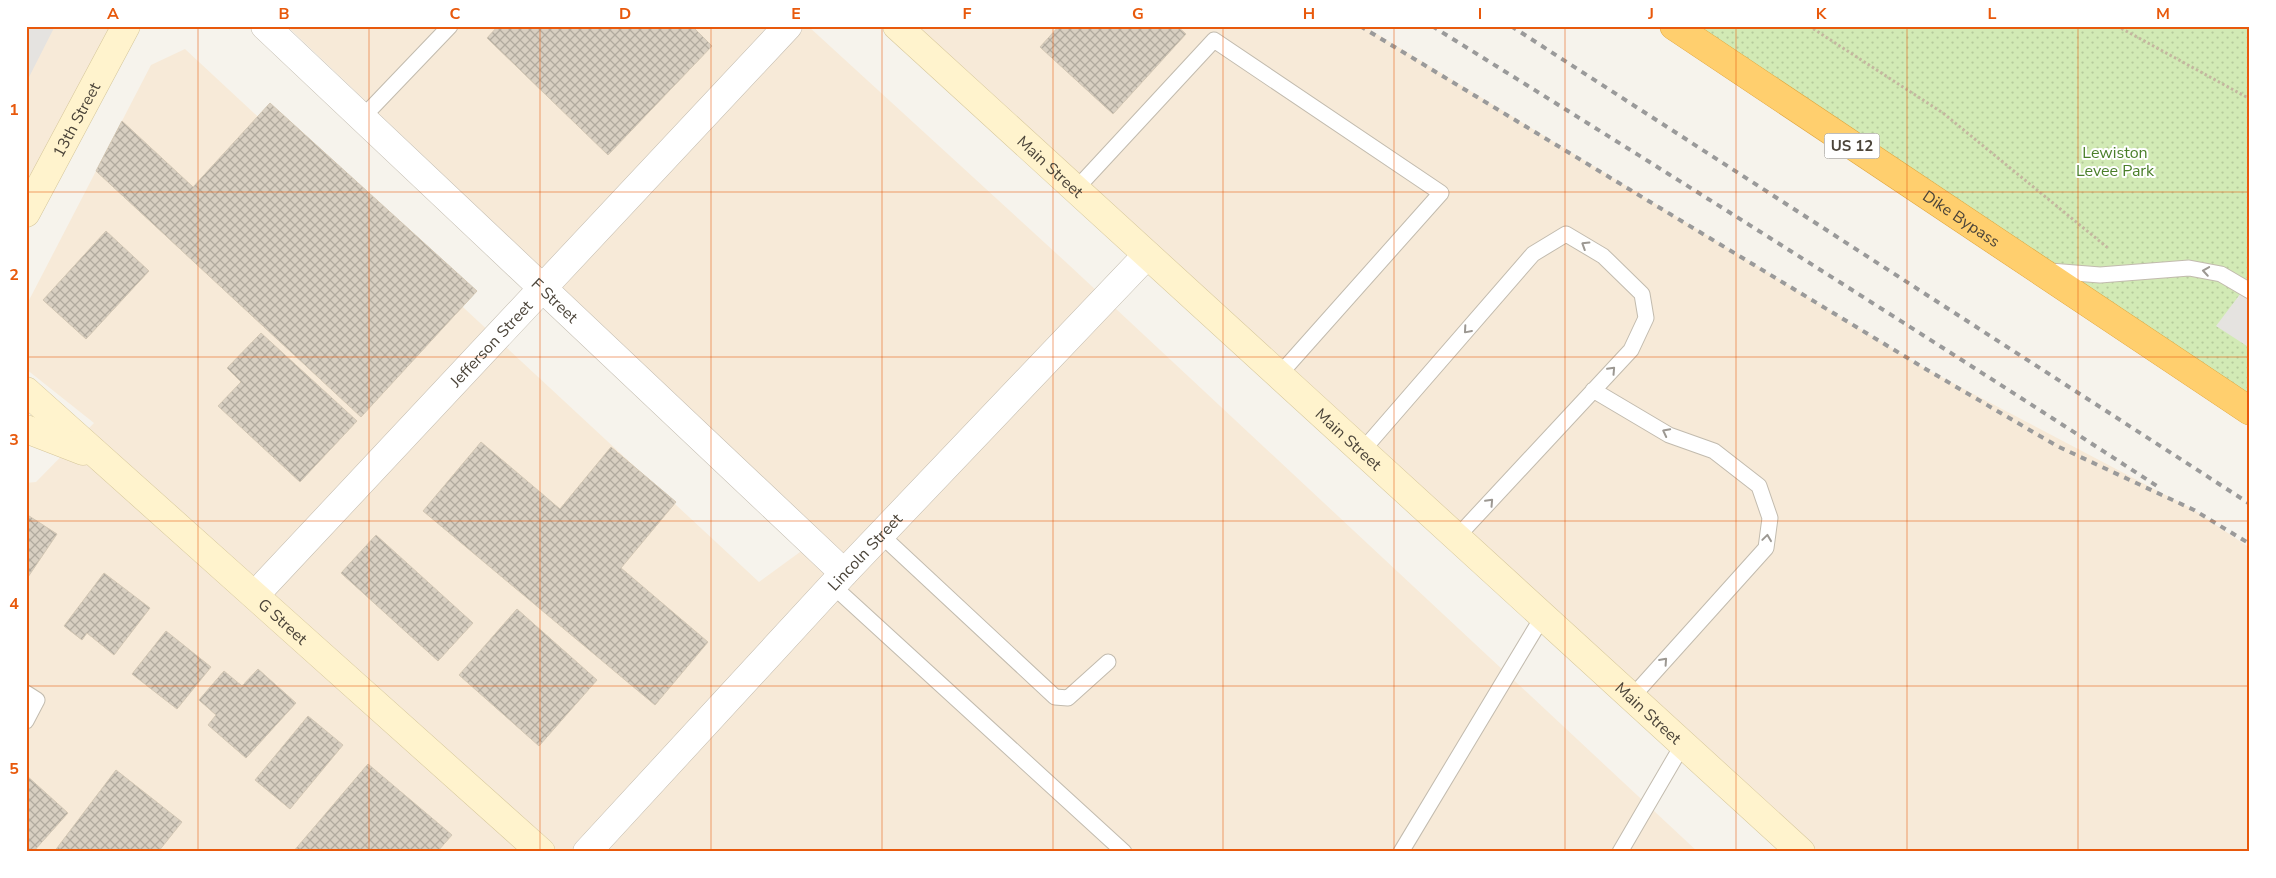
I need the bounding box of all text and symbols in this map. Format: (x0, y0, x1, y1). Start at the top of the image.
text: A (107, 3, 119, 25)
text: B (278, 3, 290, 25)
text: C (450, 3, 461, 25)
text: D (619, 3, 631, 25)
text: E (791, 3, 801, 25)
text: F (963, 3, 972, 25)
text: G (1132, 3, 1144, 25)
text: H (1303, 3, 1315, 25)
text: I (1478, 3, 1482, 25)
text: J (1647, 3, 1654, 25)
text: K (1816, 3, 1828, 25)
text: L (1988, 3, 1997, 25)
text: M (2156, 3, 2170, 25)
street label: 13th Street (48, 78, 106, 161)
text: 1 (9, 99, 19, 121)
street label: Main Street (1012, 131, 1088, 203)
road number: US 12 (1824, 134, 1880, 158)
park label: Lewiston Levee Park (2076, 142, 2155, 182)
street label: Dike Bypass (1918, 185, 2004, 253)
one-way arrow (1582, 242, 1591, 252)
text: 2 (9, 264, 19, 286)
one-way arrow (2202, 266, 2211, 276)
street label: F Street (526, 273, 583, 328)
street label: Jefferson Street (445, 295, 538, 393)
one-way arrow (1463, 325, 1472, 334)
one-way arrow (1606, 367, 1615, 376)
street label: Main Street (1310, 404, 1386, 476)
one-way arrow (1662, 428, 1671, 438)
text: 3 (9, 429, 19, 451)
one-way arrow (1484, 499, 1493, 508)
street label: Lincoln Street (823, 508, 908, 596)
one-way arrow (1762, 534, 1772, 542)
text: 4 (9, 593, 19, 615)
street label: G Street (253, 594, 312, 650)
one-way arrow (1658, 657, 1667, 666)
street label: Main Street (1610, 677, 1686, 750)
text: 5 (9, 758, 19, 780)

